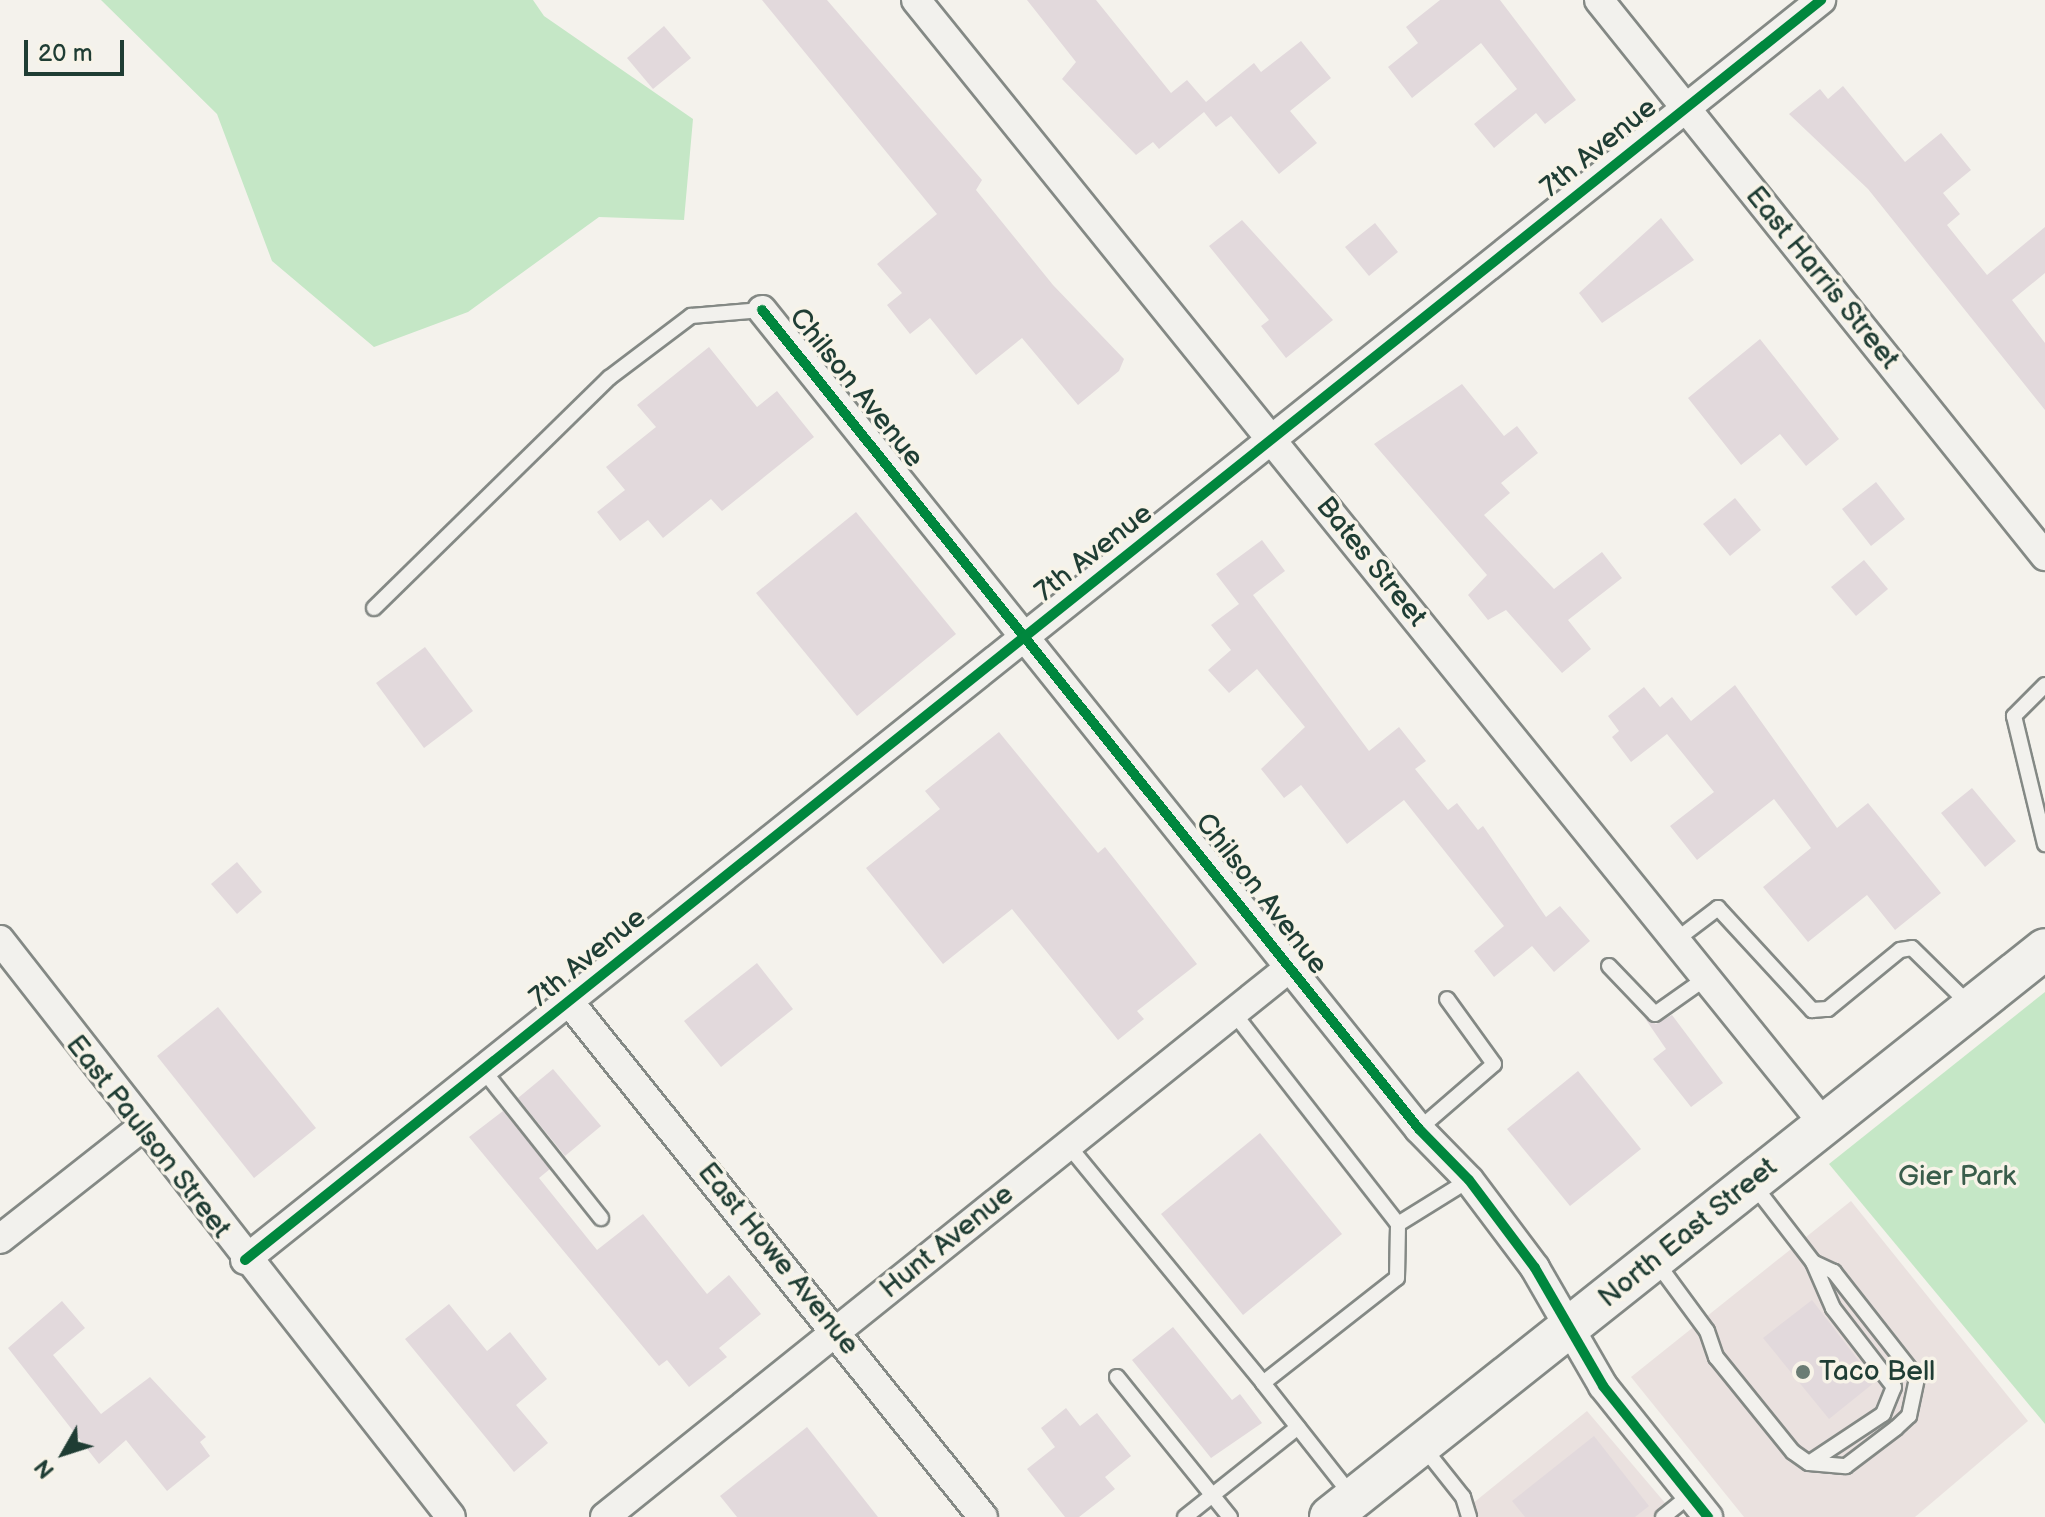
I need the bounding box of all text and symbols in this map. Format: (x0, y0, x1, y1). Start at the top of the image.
scale bar (28, 24, 128, 74)
text: 20 m (38, 39, 93, 68)
street label: 7th Avenue (1534, 91, 1664, 205)
street label: East Harris Street (1738, 180, 1906, 376)
street label: Chilson Avenue (781, 302, 931, 474)
street label: Bates Street (1308, 490, 1434, 634)
street label: 7th Avenue (1029, 497, 1159, 609)
street label: Chilson Avenue (1188, 807, 1334, 981)
street label: 7th Avenue (523, 901, 653, 1015)
street label: East Paulson Street (58, 1029, 238, 1245)
street label: North East Street (1592, 1151, 1784, 1315)
street label: East Howe Avenue (690, 1156, 866, 1362)
park label: Gier Park (1898, 1160, 2016, 1194)
street label: Hunt Avenue (873, 1178, 1021, 1306)
place label: Taco Bell (1819, 1355, 1935, 1389)
marker: Taco Bell (1794, 1363, 1812, 1381)
north arrow (24, 1413, 104, 1493)
text: N (29, 1453, 61, 1483)

